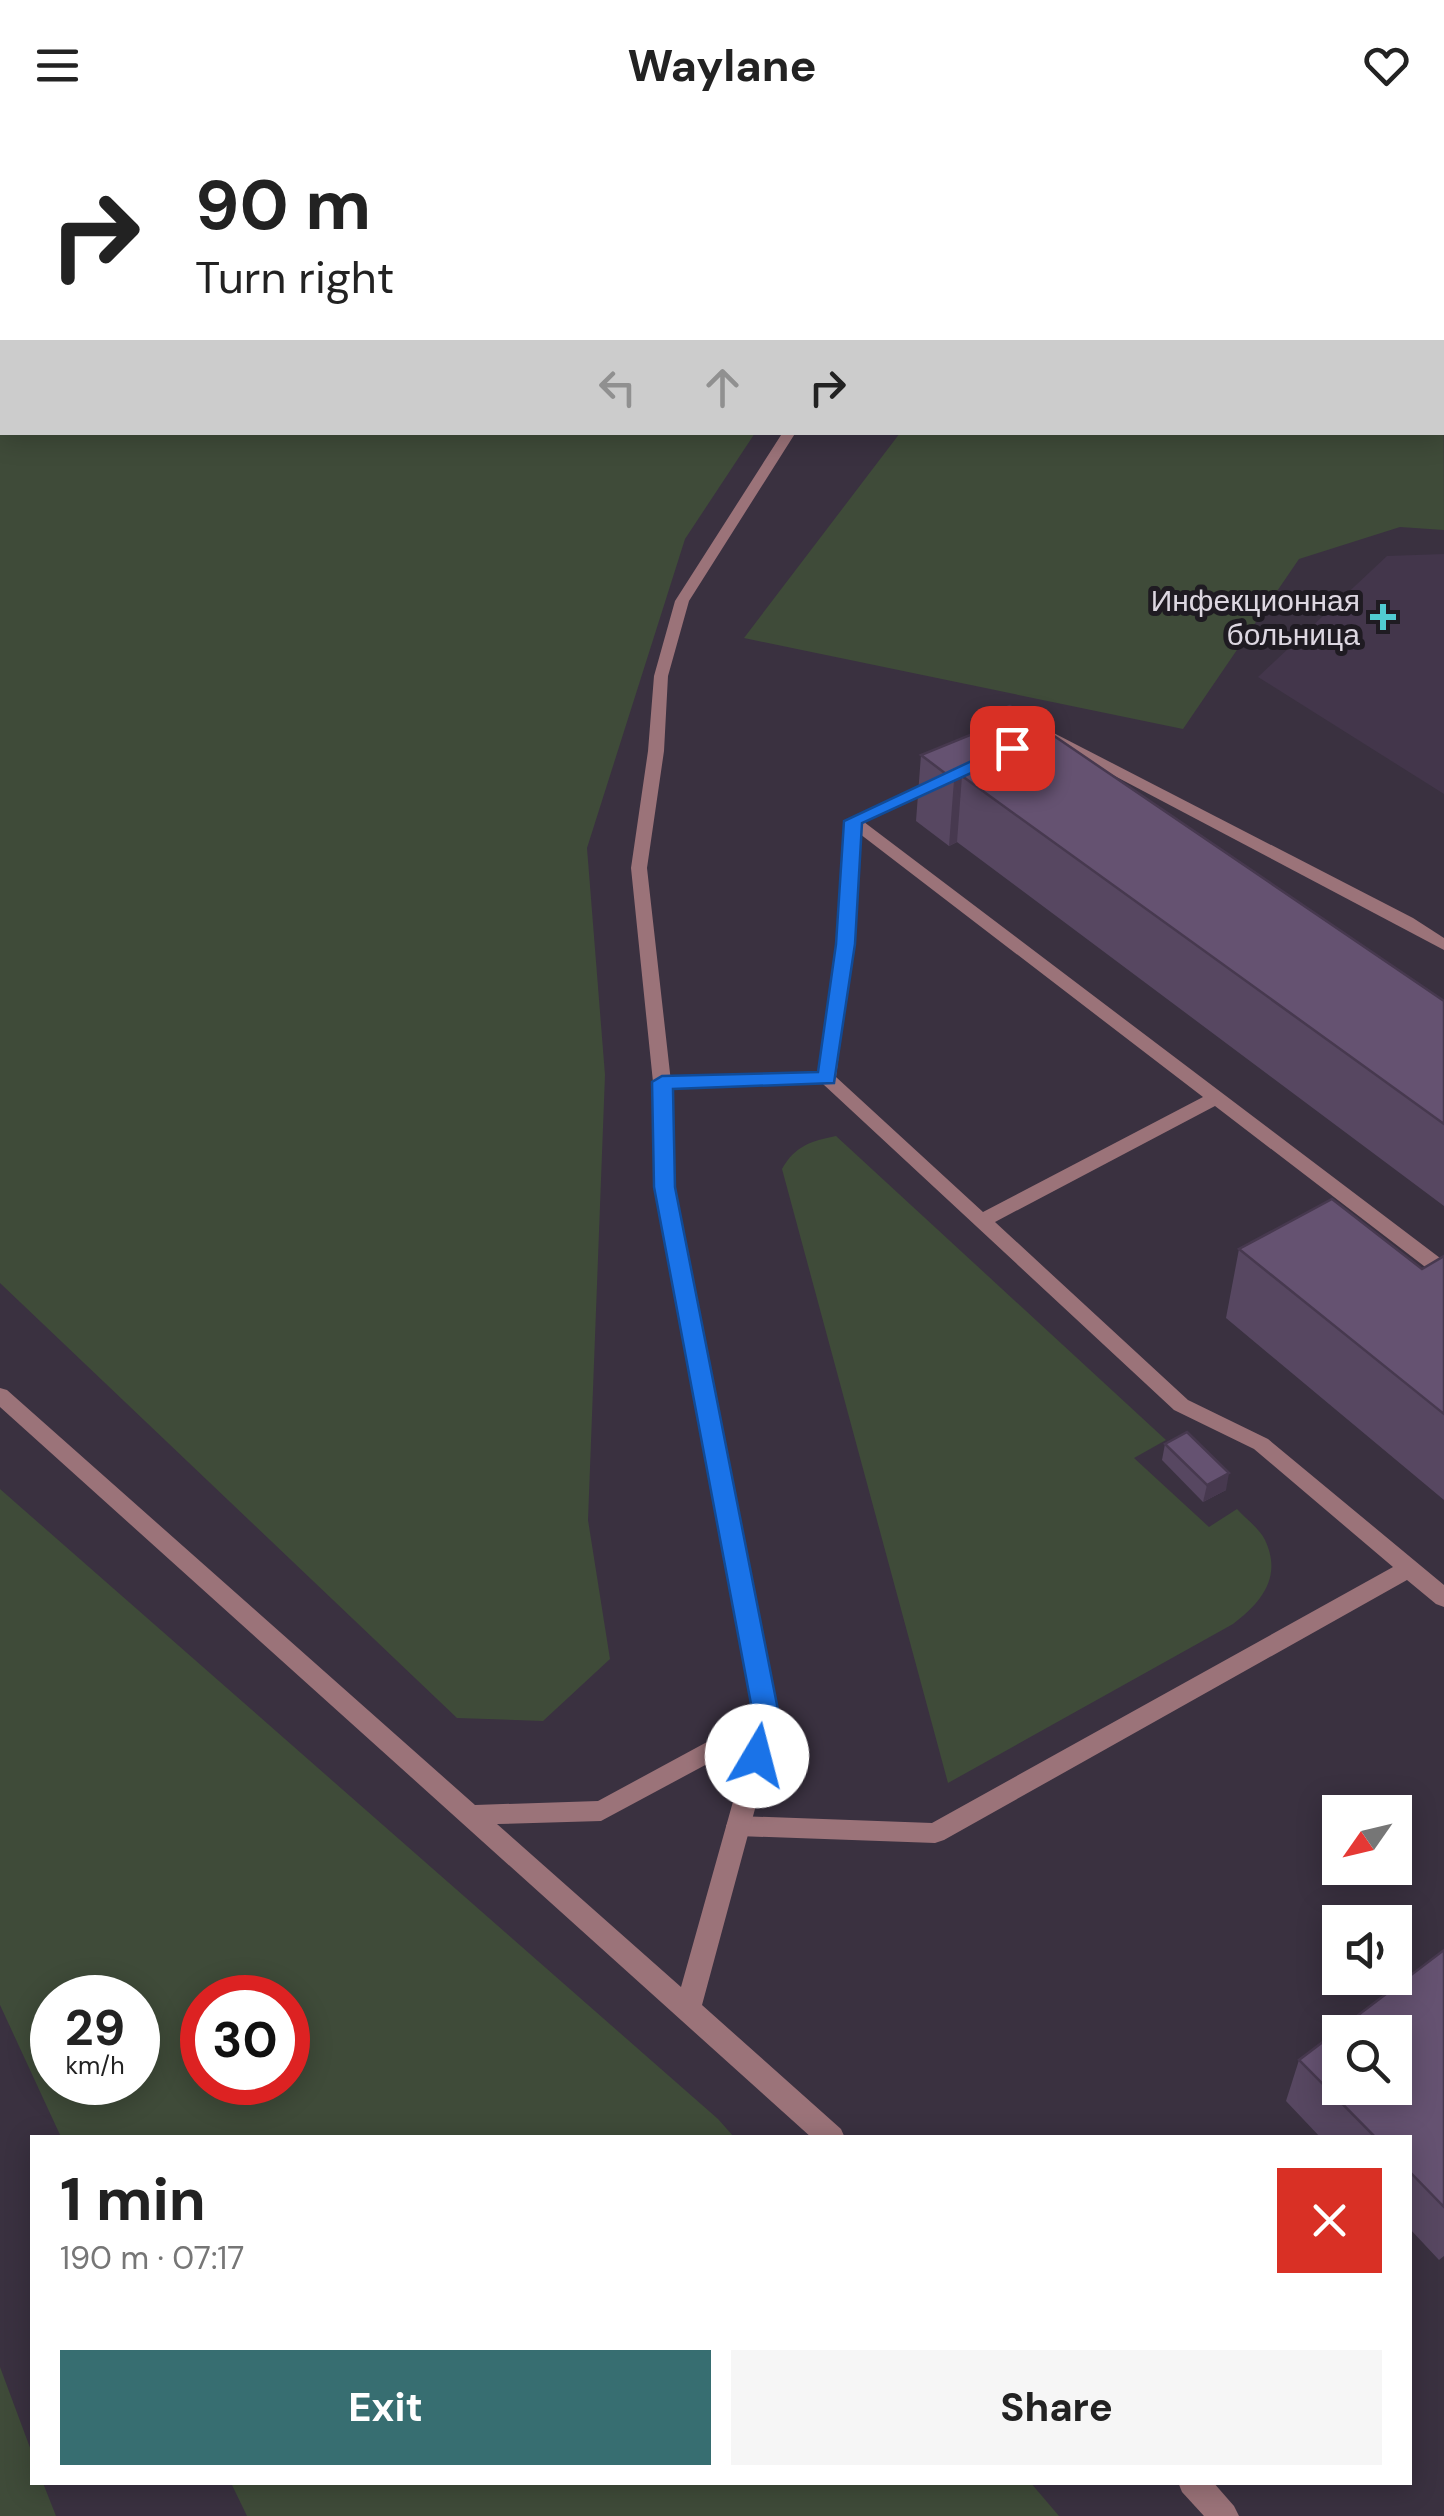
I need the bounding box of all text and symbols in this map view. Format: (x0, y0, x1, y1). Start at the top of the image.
text: Waylane (627, 36, 817, 95)
icon: menu (30, 38, 85, 93)
icon: heart (1359, 38, 1414, 93)
text: 90 m (195, 160, 371, 251)
icon: right (30, 170, 160, 300)
text: Turn right (195, 248, 394, 307)
icon: left (590, 360, 645, 415)
icon: ahead (695, 360, 750, 415)
icon: right (800, 360, 855, 415)
place label: Инфекционная больница (1151, 581, 1360, 654)
marker: Инфекционная больница (1370, 604, 1396, 630)
pin (970, 706, 1055, 791)
icon: arrive (985, 721, 1040, 776)
position arrow (705, 1704, 809, 1808)
north arrow (1322, 1795, 1412, 1885)
map controls (1322, 1795, 1412, 2105)
button: sound (1322, 1905, 1412, 1995)
speed limit sign: 30 (180, 1975, 310, 2105)
text: 29 (65, 1995, 125, 2061)
button: search (1322, 2015, 1412, 2105)
text: km/h (65, 2049, 125, 2082)
text: 1 min (60, 2160, 206, 2239)
button: close (1277, 2168, 1382, 2273)
text: 190 m · 07:17 (60, 2237, 244, 2279)
button: Exit (60, 2350, 711, 2465)
button: Share (731, 2350, 1382, 2465)

